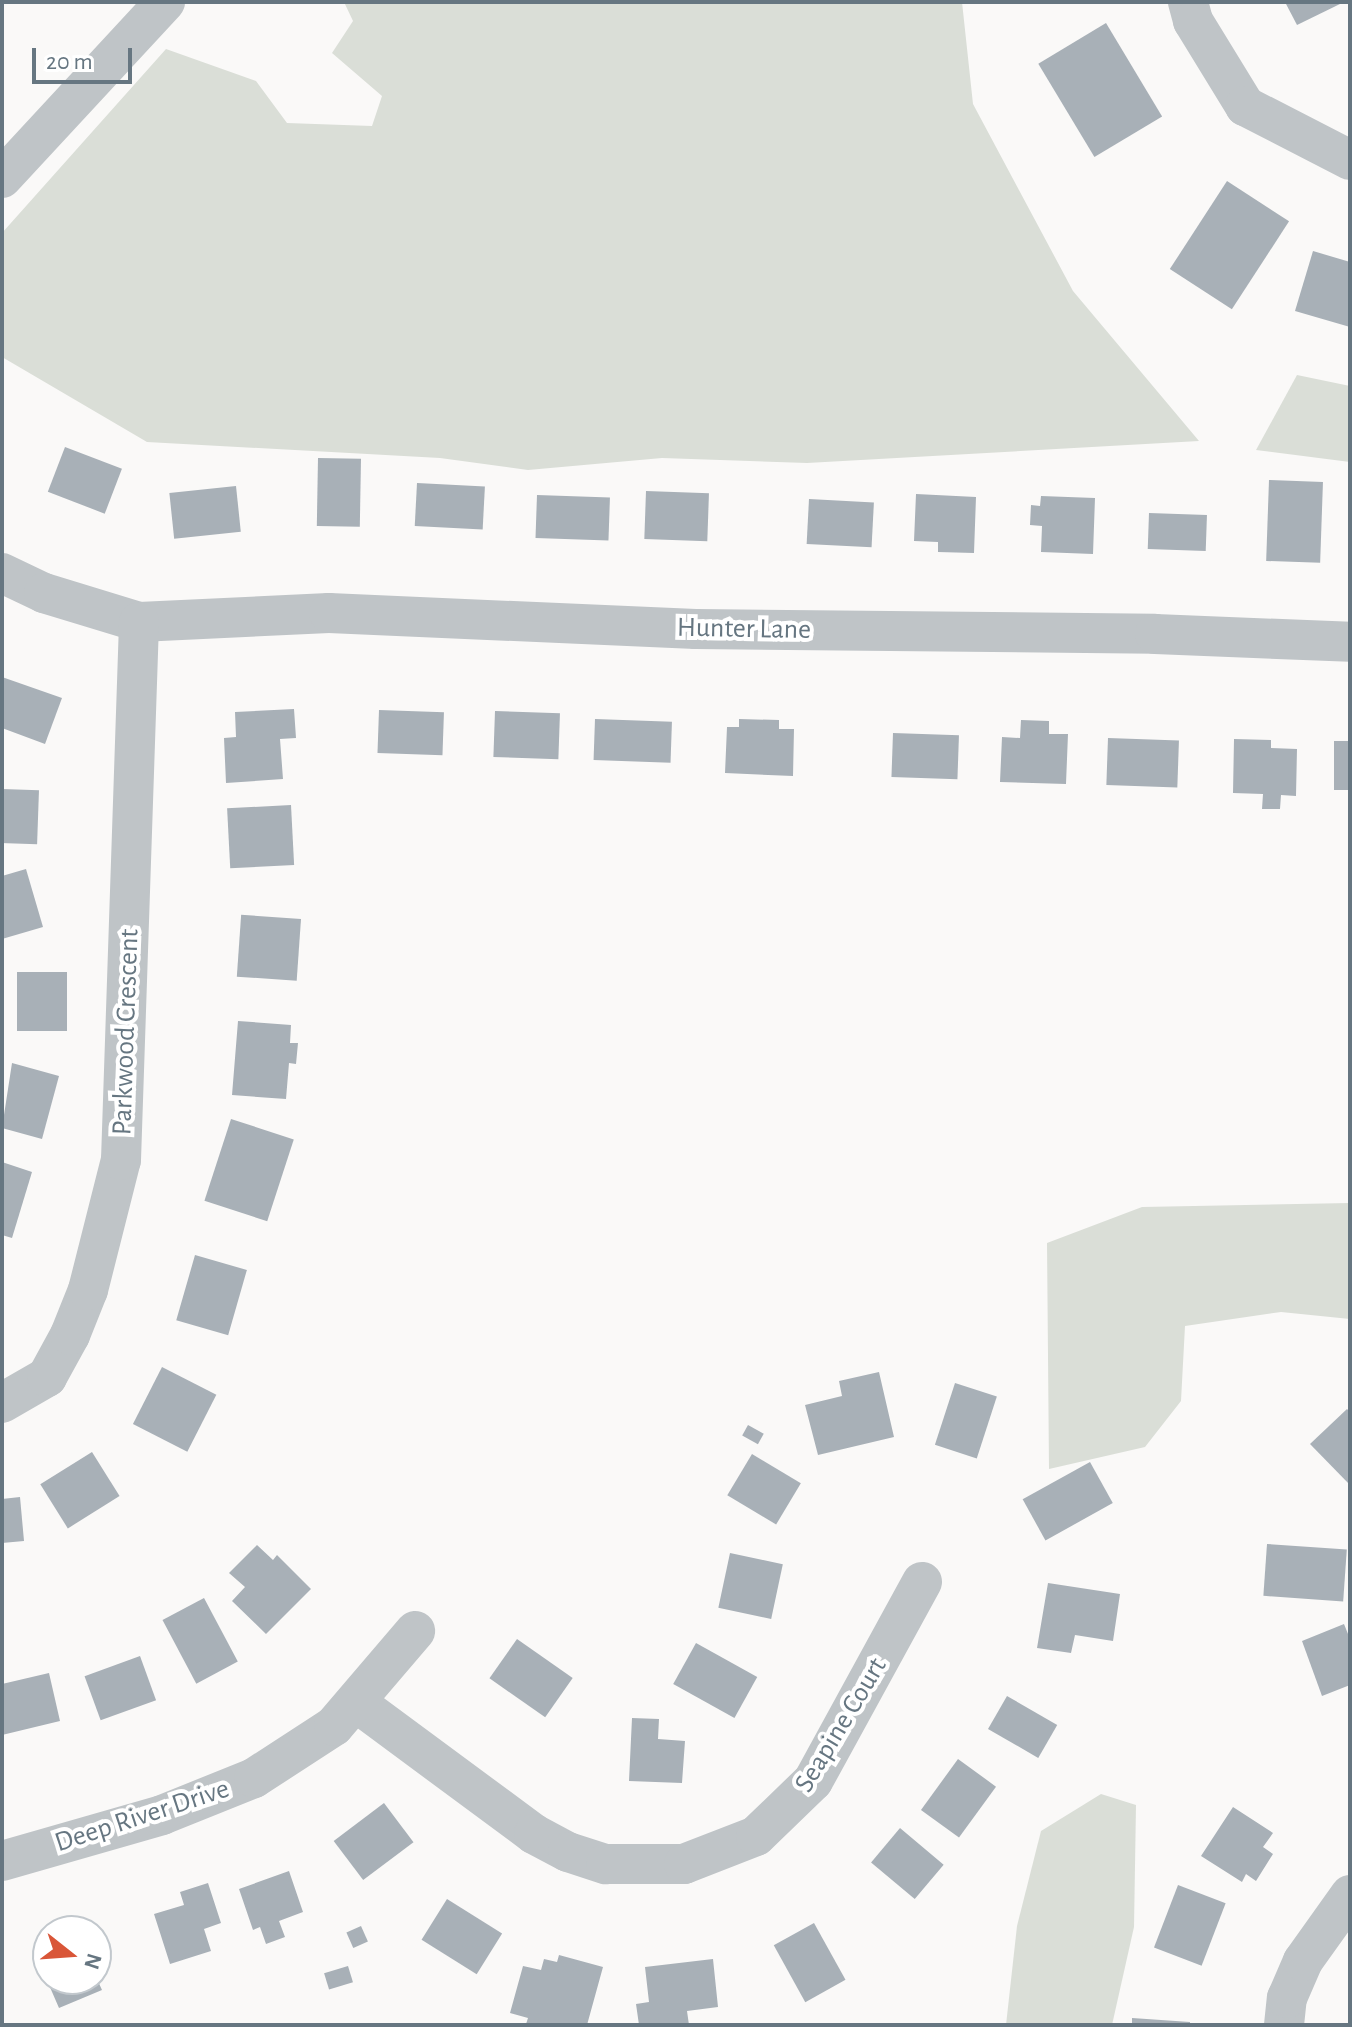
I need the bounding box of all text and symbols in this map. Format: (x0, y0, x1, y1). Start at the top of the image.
scale bar (36, 32, 136, 82)
text: 20 m (46, 50, 93, 74)
street label: Hunter Lane (677, 611, 811, 647)
street label: Parkwood Crescent (106, 928, 146, 1136)
street label: Seapine Court (788, 1652, 894, 1798)
street label: Deep River Drive (51, 1772, 233, 1860)
north arrow (32, 1915, 112, 1995)
text: N (80, 1951, 106, 1972)

